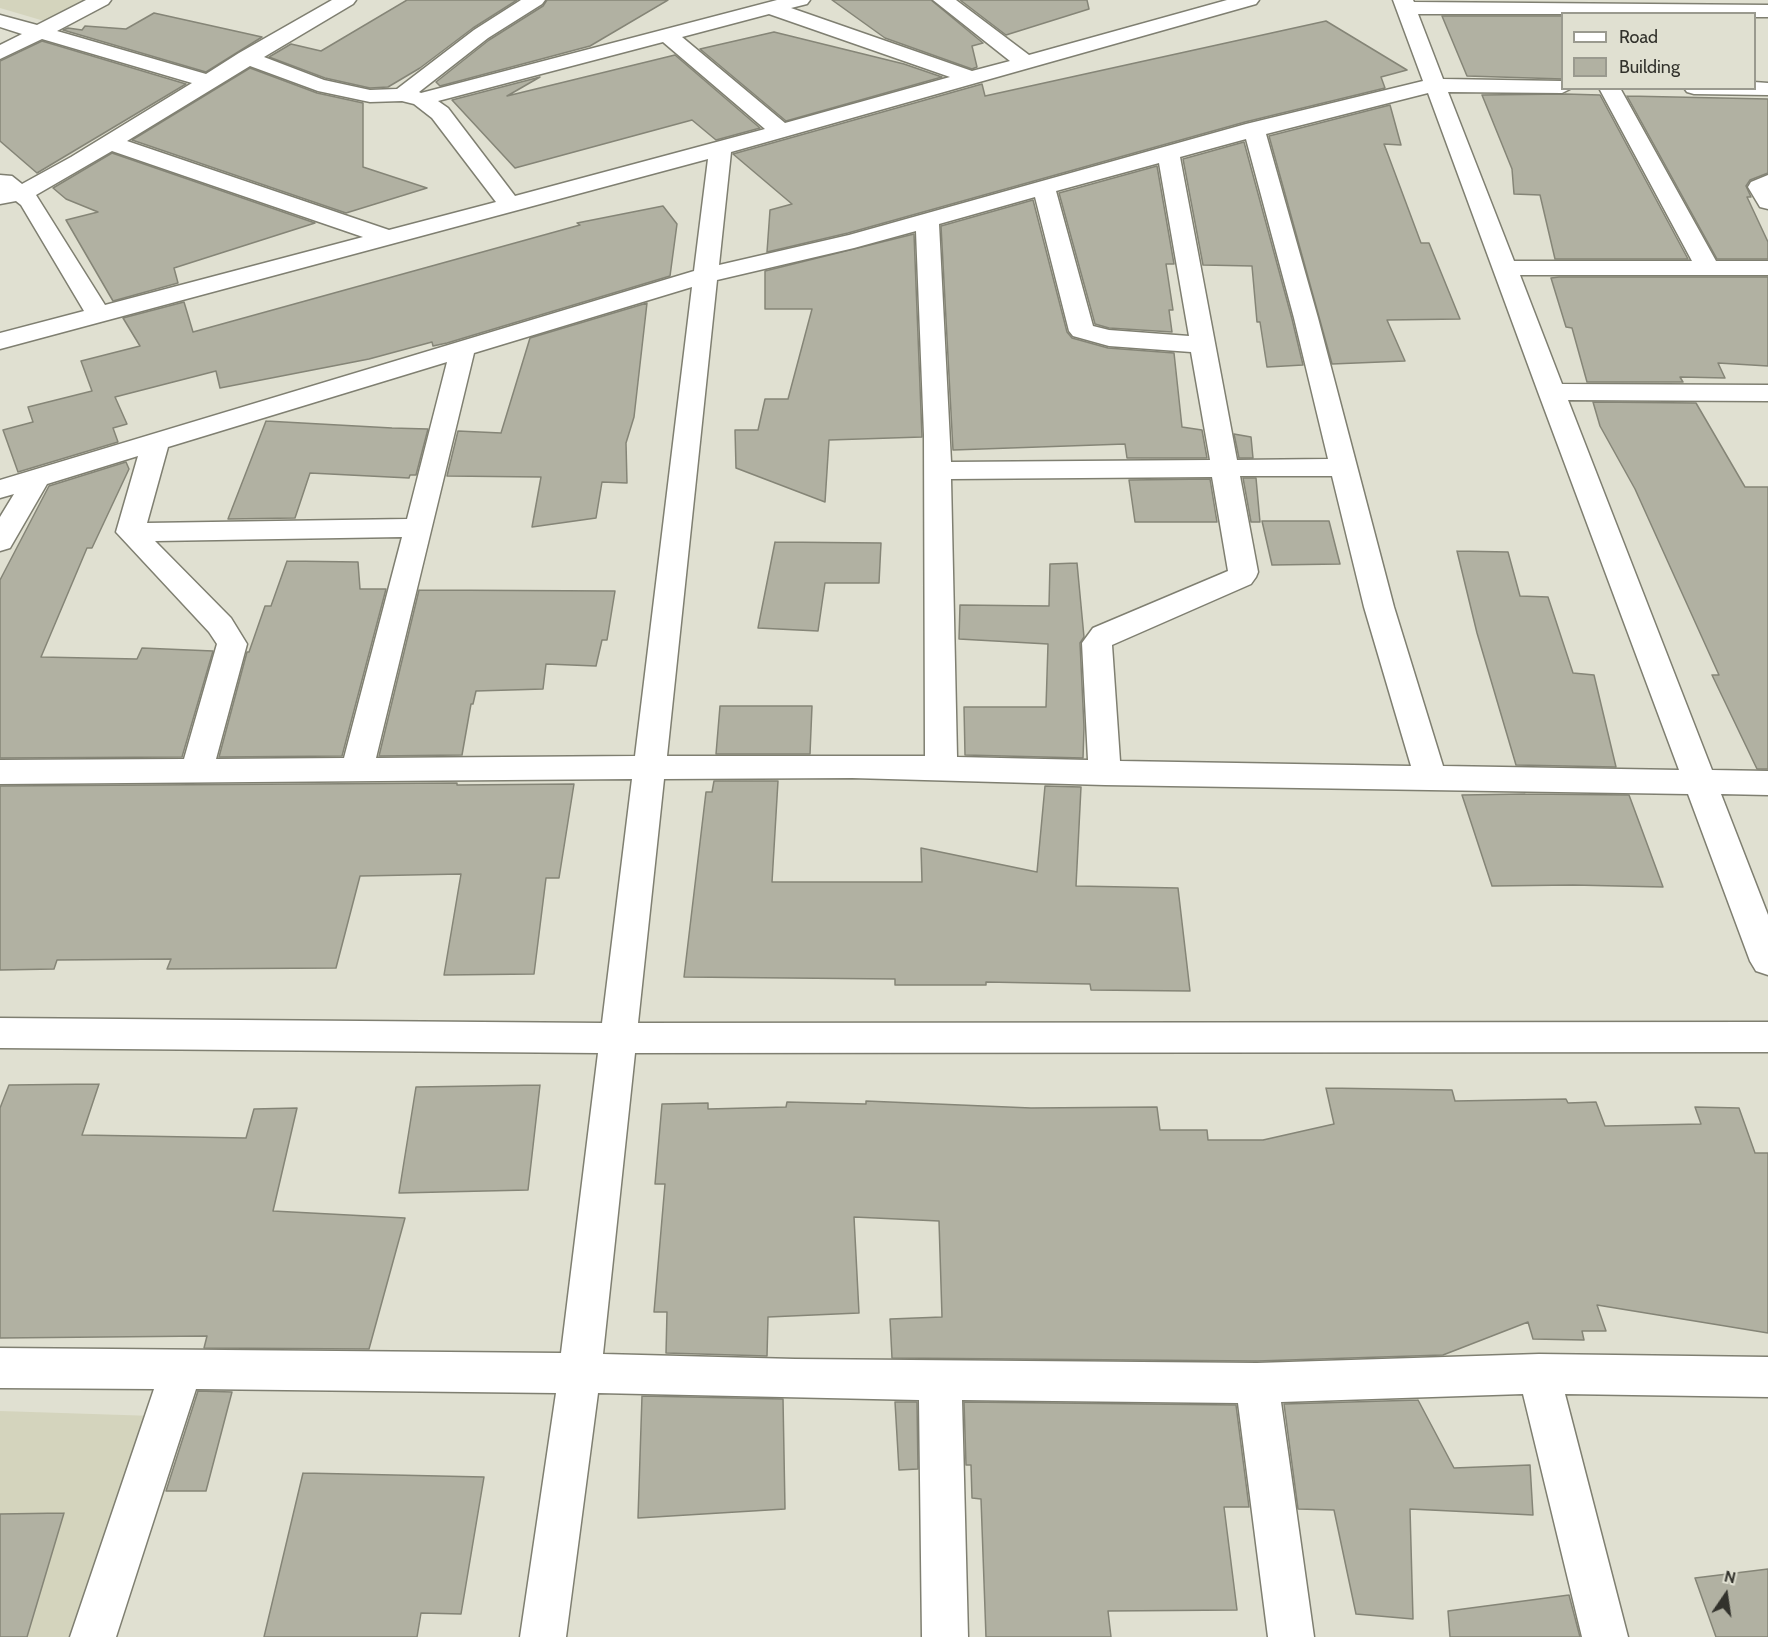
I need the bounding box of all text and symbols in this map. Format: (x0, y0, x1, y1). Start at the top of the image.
legend (1561, 12, 1756, 90)
text: Road (1619, 26, 1658, 48)
text: Building (1619, 56, 1680, 78)
north arrow (1696, 1565, 1756, 1625)
text: N (1723, 1566, 1738, 1588)

